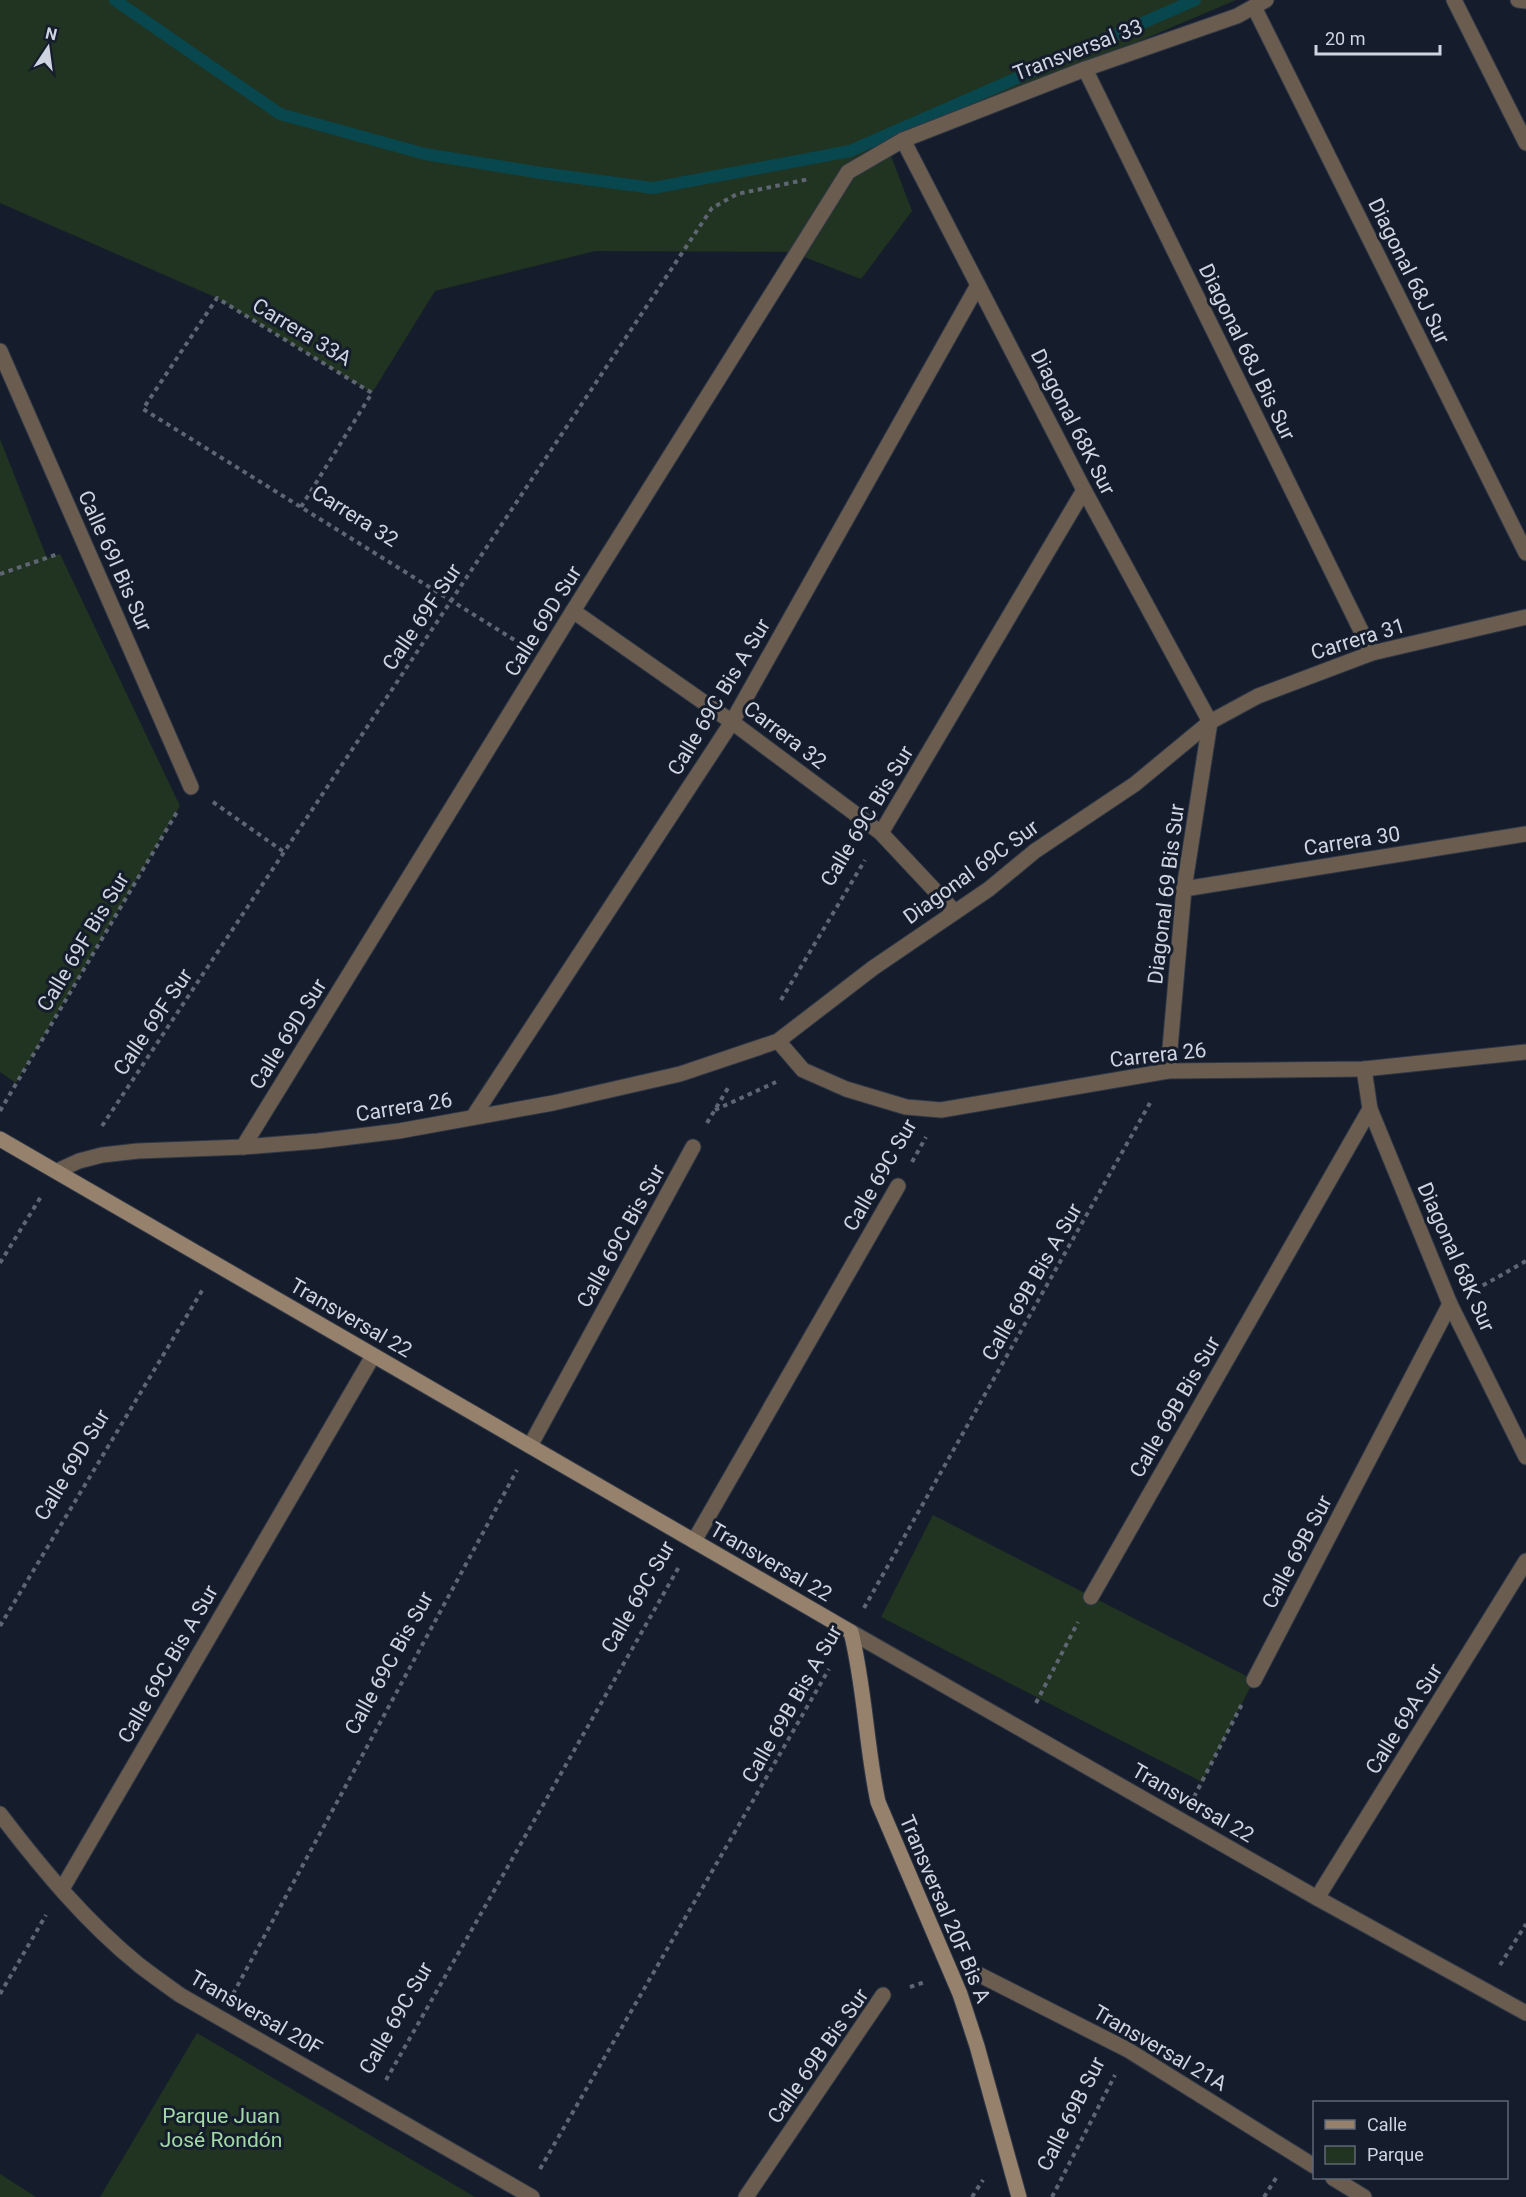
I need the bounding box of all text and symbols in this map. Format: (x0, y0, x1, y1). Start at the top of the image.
street label: Transversal 33 (1010, 14, 1146, 86)
north arrow (18, 18, 78, 78)
scale bar (1316, 18, 1440, 56)
text: N (44, 23, 59, 44)
text: 20 m (1325, 28, 1365, 49)
street label: Diagonal 68J Sur (1363, 194, 1455, 348)
street label: Diagonal 68J Bis Sur (1194, 260, 1300, 444)
street label: Carrera 33A (248, 293, 356, 371)
street label: Diagonal 68K Sur (1026, 345, 1120, 499)
street label: Carrera 32 (307, 480, 403, 552)
street label: Calle 69I Bis Sur (73, 487, 157, 635)
street label: Calle 69F Sur (378, 559, 466, 675)
street label: Calle 69D Sur (500, 561, 586, 681)
street label: Carrera 31 (1308, 613, 1408, 665)
street label: Calle 69C Bis A Sur (663, 614, 775, 780)
street label: Carrera 32 (739, 696, 831, 774)
street label: Calle 69C Bis Sur (816, 741, 918, 891)
street label: Diagonal 69 Bis Sur (1143, 802, 1189, 986)
street label: Diagonal 69C Sur (899, 815, 1043, 929)
street label: Carrera 30 (1302, 822, 1402, 860)
street label: Calle 69F Bis Sur (32, 868, 134, 1016)
street label: Calle 69F Sur (109, 964, 197, 1080)
street label: Calle 69D Sur (245, 974, 331, 1094)
street label: Carrera 26 (1108, 1038, 1208, 1072)
street label: Carrera 26 (354, 1088, 454, 1126)
street label: Calle 69C Sur (838, 1115, 922, 1235)
street label: Calle 69C Bis Sur (572, 1160, 670, 1312)
street label: Diagonal 68K Sur (1412, 1179, 1500, 1335)
street label: Calle 69B Bis A Sur (977, 1199, 1087, 1365)
street label: Transversal 22 (286, 1273, 416, 1363)
street label: Calle 69B Bis Sur (1125, 1332, 1225, 1482)
street label: Calle 69D Sur (29, 1405, 115, 1525)
street label: Calle 69B Sur (1257, 1491, 1337, 1613)
street label: Transversal 22 (706, 1517, 836, 1607)
street label: Calle 69C Sur (596, 1537, 680, 1657)
street label: Calle 69C Bis A Sur (113, 1581, 223, 1747)
street label: Calle 69C Bis Sur (340, 1587, 438, 1739)
street label: Calle 69B Bis A Sur (737, 1621, 847, 1787)
street label: Calle 69A Sur (1361, 1659, 1447, 1779)
street label: Transversal 22 (1128, 1758, 1258, 1848)
street label: Transversal 20F Bis A (895, 1812, 996, 2007)
street label: Calle 69C Sur (354, 1958, 438, 2078)
street label: Transversal 20F (186, 1966, 326, 2060)
street label: Calle 69B Bis Sur (763, 1984, 873, 2128)
street label: Transversal 21A (1089, 2000, 1231, 2096)
street label: Calle 69B Sur (1032, 2053, 1110, 2175)
legend (1313, 2101, 1508, 2179)
park label: Parque Juan José Rondón (160, 2104, 282, 2152)
text: Calle (1367, 2114, 1407, 2135)
text: Parque (1367, 2144, 1424, 2165)

